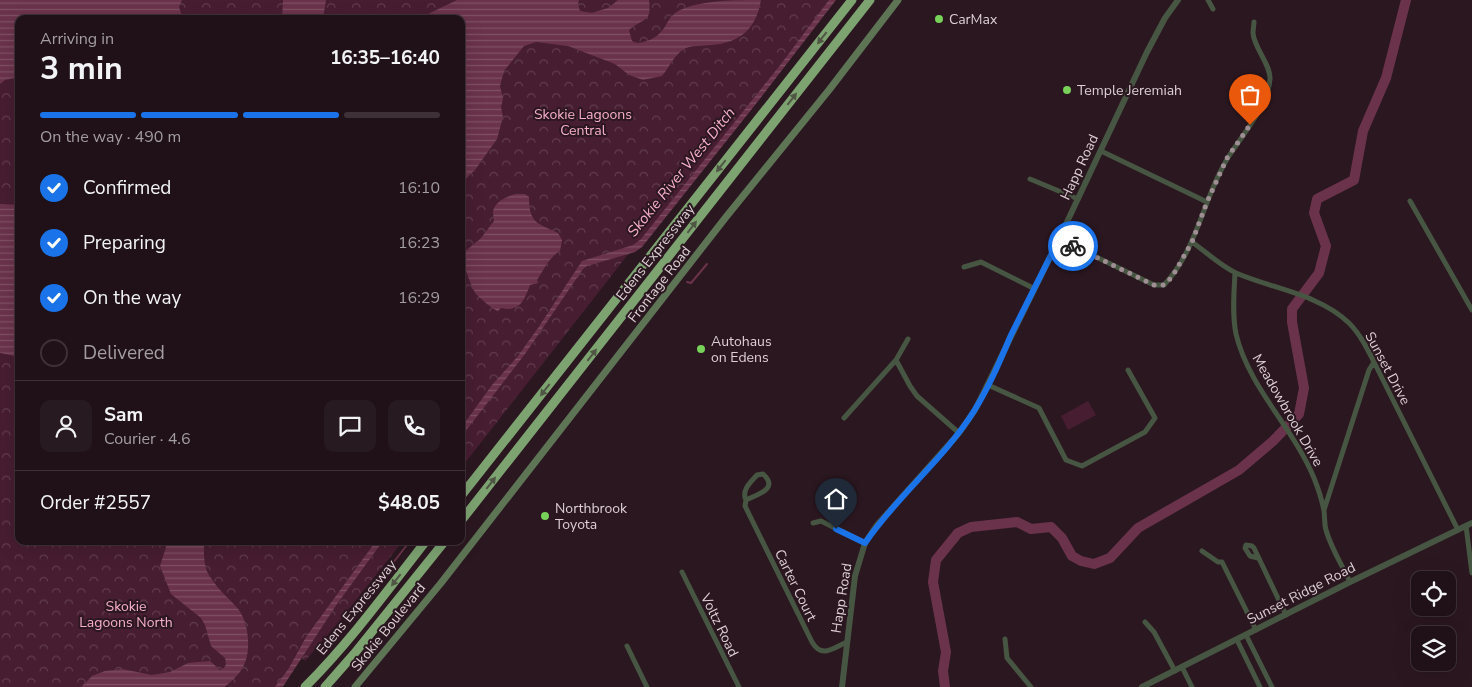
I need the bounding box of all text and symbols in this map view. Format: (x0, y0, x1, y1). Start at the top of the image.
place label: CarMax (949, 10, 998, 29)
marker: CarMax (933, 13, 945, 25)
text: Arriving in (40, 28, 114, 50)
one-way arrow (817, 31, 827, 45)
text: 16:35–16:40 (330, 45, 440, 71)
text: 3 min (40, 47, 123, 90)
pin (1229, 74, 1271, 125)
place label: Temple Jeremiah (1077, 81, 1182, 100)
icon: bag (1236, 81, 1264, 109)
marker: Temple Jeremiah (1061, 84, 1073, 96)
one-way arrow (787, 93, 798, 106)
water label: Skokie River West Ditch (623, 103, 739, 241)
park label: Skokie Lagoons Central (534, 105, 632, 140)
text: On the way · 490 m (40, 126, 181, 148)
street label: Happ Road (1056, 131, 1103, 203)
one-way arrow (716, 159, 727, 172)
icon: check (40, 174, 68, 202)
text: Confirmed (83, 175, 171, 201)
text: 16:10 (398, 177, 440, 199)
street label: Edens Expressway (612, 200, 700, 304)
one-way arrow (687, 221, 698, 234)
courier (1048, 221, 1098, 271)
icon: check (40, 229, 68, 257)
text: Preparing (83, 230, 166, 256)
text: 16:23 (398, 232, 440, 254)
icon: bike (1059, 232, 1087, 260)
street label: Frontage Road (623, 242, 695, 327)
icon: check (40, 284, 68, 312)
text: On the way (83, 285, 181, 311)
text: 16:29 (398, 287, 440, 309)
street label: Sunset Drive (1360, 328, 1415, 408)
place label: Autohaus on Edens (711, 332, 772, 367)
text: Delivered (83, 340, 165, 366)
marker: Autohaus on Edens (695, 343, 707, 355)
one-way arrow (587, 348, 597, 362)
street label: Meadowbrook Drive (1248, 351, 1328, 470)
one-way arrow (540, 383, 550, 397)
button: person (40, 400, 92, 452)
button: chat (324, 400, 376, 452)
button: phone (388, 400, 440, 452)
text: Sam (104, 402, 143, 428)
text: Courier · 4.6 (104, 428, 190, 450)
one-way arrow (486, 476, 497, 489)
pin (815, 478, 857, 529)
icon: home (822, 485, 850, 513)
text: Order #2557 (40, 490, 151, 516)
text: $48.05 (378, 490, 440, 516)
place label: Northbrook Toyota (555, 499, 628, 534)
marker: Northbrook Toyota (539, 510, 551, 522)
street label: Carter Court (770, 546, 821, 624)
street label: Edens Expressway (312, 555, 401, 659)
street label: Sunset Ridge Road (1244, 558, 1359, 629)
street label: Happ Road (827, 562, 856, 634)
map controls (1411, 571, 1456, 671)
button: locate (1411, 571, 1456, 616)
one-way arrow (391, 573, 402, 586)
street label: Skokie Boulevard (347, 579, 430, 676)
street label: Voltz Road (696, 590, 743, 660)
park label: Skokie Lagoons North (79, 597, 173, 632)
button: layers (1411, 626, 1456, 671)

